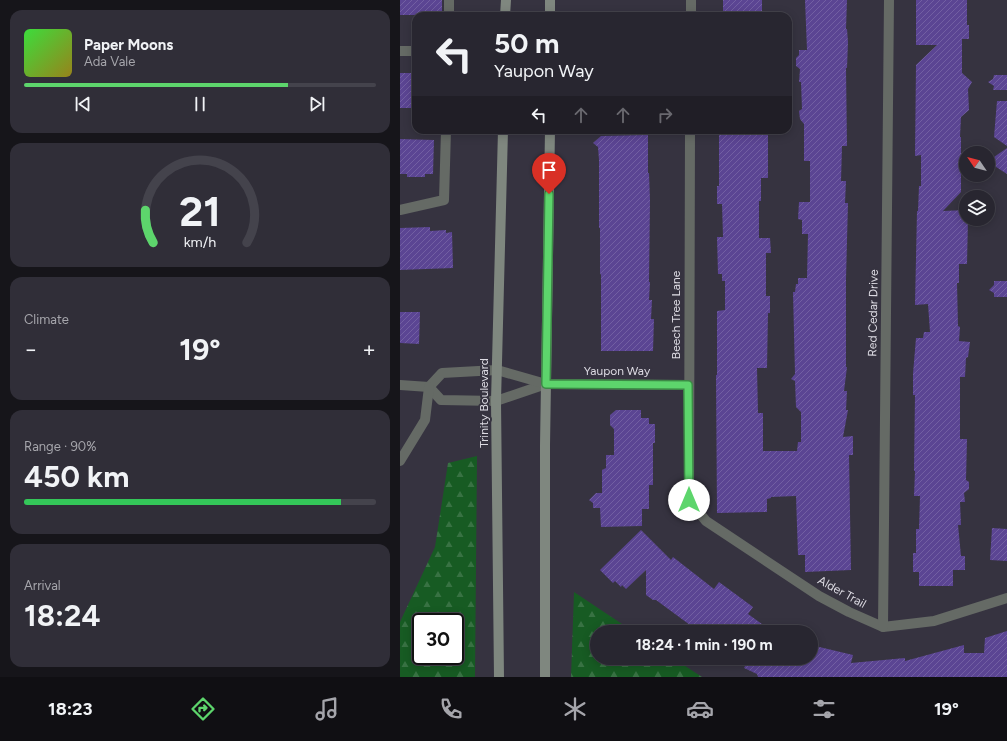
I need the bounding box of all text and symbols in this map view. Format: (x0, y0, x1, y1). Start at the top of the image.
text: 50 m (494, 26, 560, 60)
icon: left (428, 28, 480, 80)
text: Paper Moons (84, 36, 173, 54)
text: Ada Vale (84, 54, 135, 69)
text: Yaupon Way (494, 60, 594, 82)
icon: previous (72, 93, 94, 115)
icon: pause (189, 93, 211, 115)
icon: next (306, 93, 328, 115)
icon: left (528, 104, 550, 126)
icon: ahead (570, 104, 592, 126)
icon: ahead (612, 104, 634, 126)
icon: right (654, 104, 676, 126)
north arrow (959, 146, 995, 182)
map controls (959, 146, 995, 226)
pin (532, 153, 566, 194)
icon: arrive (538, 159, 560, 181)
text: 21 (179, 186, 221, 236)
button: layers (959, 190, 995, 226)
text: km/h (184, 233, 216, 251)
street label: Red Cedar Drive (865, 269, 881, 357)
street label: Beech Tree Lane (669, 270, 683, 359)
text: Climate (24, 312, 69, 327)
text: 19° (179, 331, 221, 368)
text: − (24, 336, 38, 363)
text: + (362, 336, 376, 363)
street label: Trinity Boulevard (477, 358, 491, 448)
street label: Yaupon Way (584, 364, 651, 378)
text: Range · 90% (24, 439, 96, 454)
text: 450 km (24, 458, 129, 495)
position arrow (668, 479, 710, 521)
street label: Alder Trail (815, 573, 869, 611)
text: Arrival (24, 578, 61, 593)
text: 18:24 (24, 597, 100, 634)
speed limit sign: 30 (412, 613, 464, 665)
text: 18:24 · 1 min · 190 m (635, 636, 773, 654)
icon: directions (189, 695, 217, 723)
icon: music (313, 695, 341, 723)
icon: phone (437, 695, 465, 723)
icon: climate (561, 695, 589, 723)
icon: car (686, 695, 714, 723)
icon: filters (810, 695, 838, 723)
text: 18:23 (48, 698, 93, 720)
text: 19° (934, 698, 959, 720)

